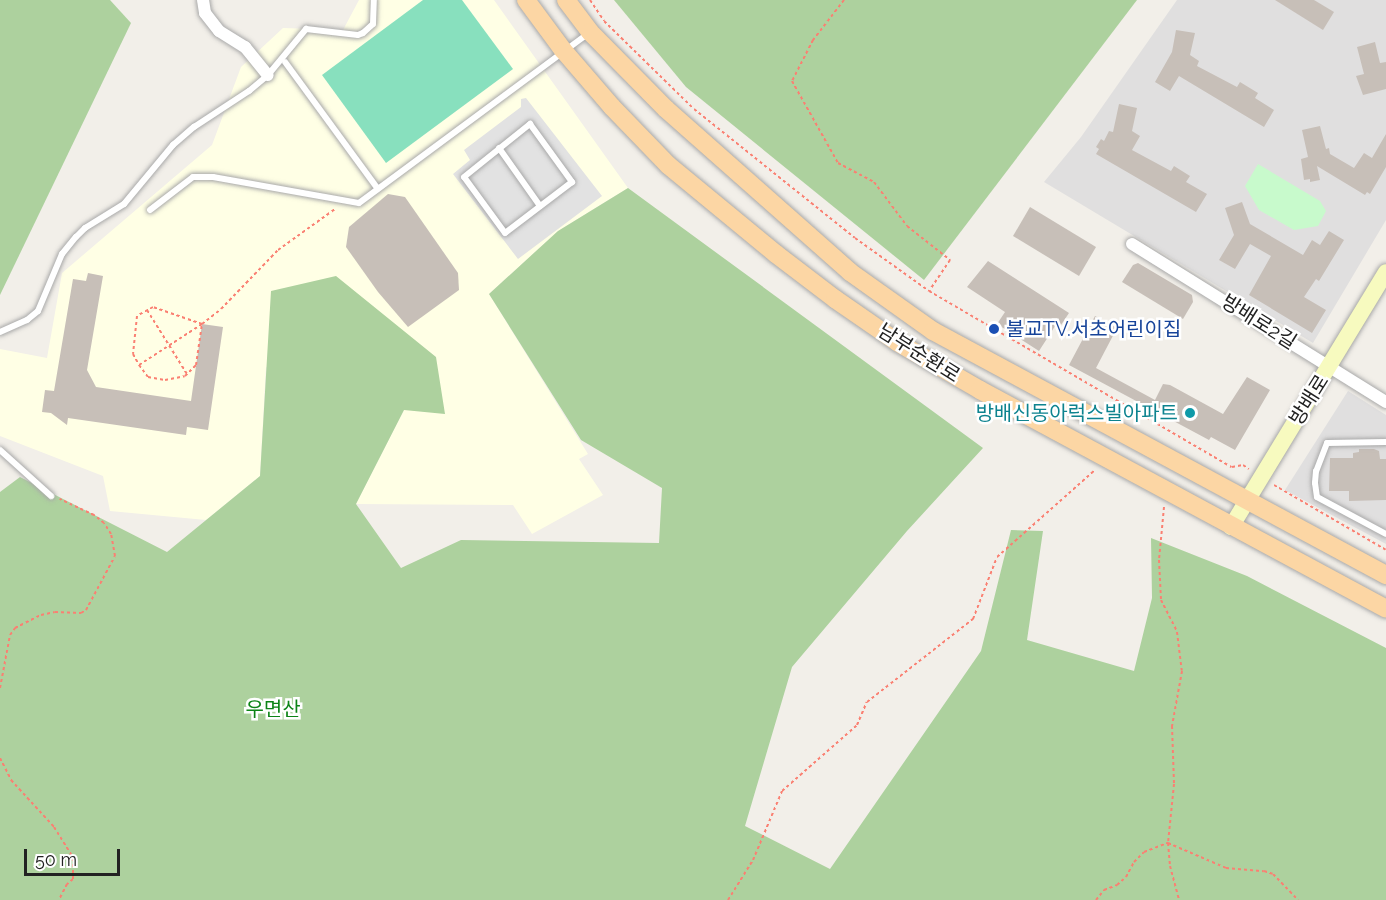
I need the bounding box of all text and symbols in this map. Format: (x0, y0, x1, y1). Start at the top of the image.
street label: 방배로2길 (1217, 290, 1301, 354)
place label: 불교TV.서초어린이집 (1006, 317, 1181, 341)
street label: 남부순환로 (874, 318, 964, 388)
marker: 불교TV.서초어린이집 (987, 322, 1001, 336)
street label: 방배로 (1284, 370, 1334, 430)
place label: 방배신동아럭스빌아파트 (976, 401, 1178, 425)
marker: 방배신동아럭스빌아파트 (1183, 406, 1197, 420)
park label: 우면산 (245, 697, 301, 721)
scale bar (27, 837, 123, 875)
text: 50 m (35, 849, 77, 870)

